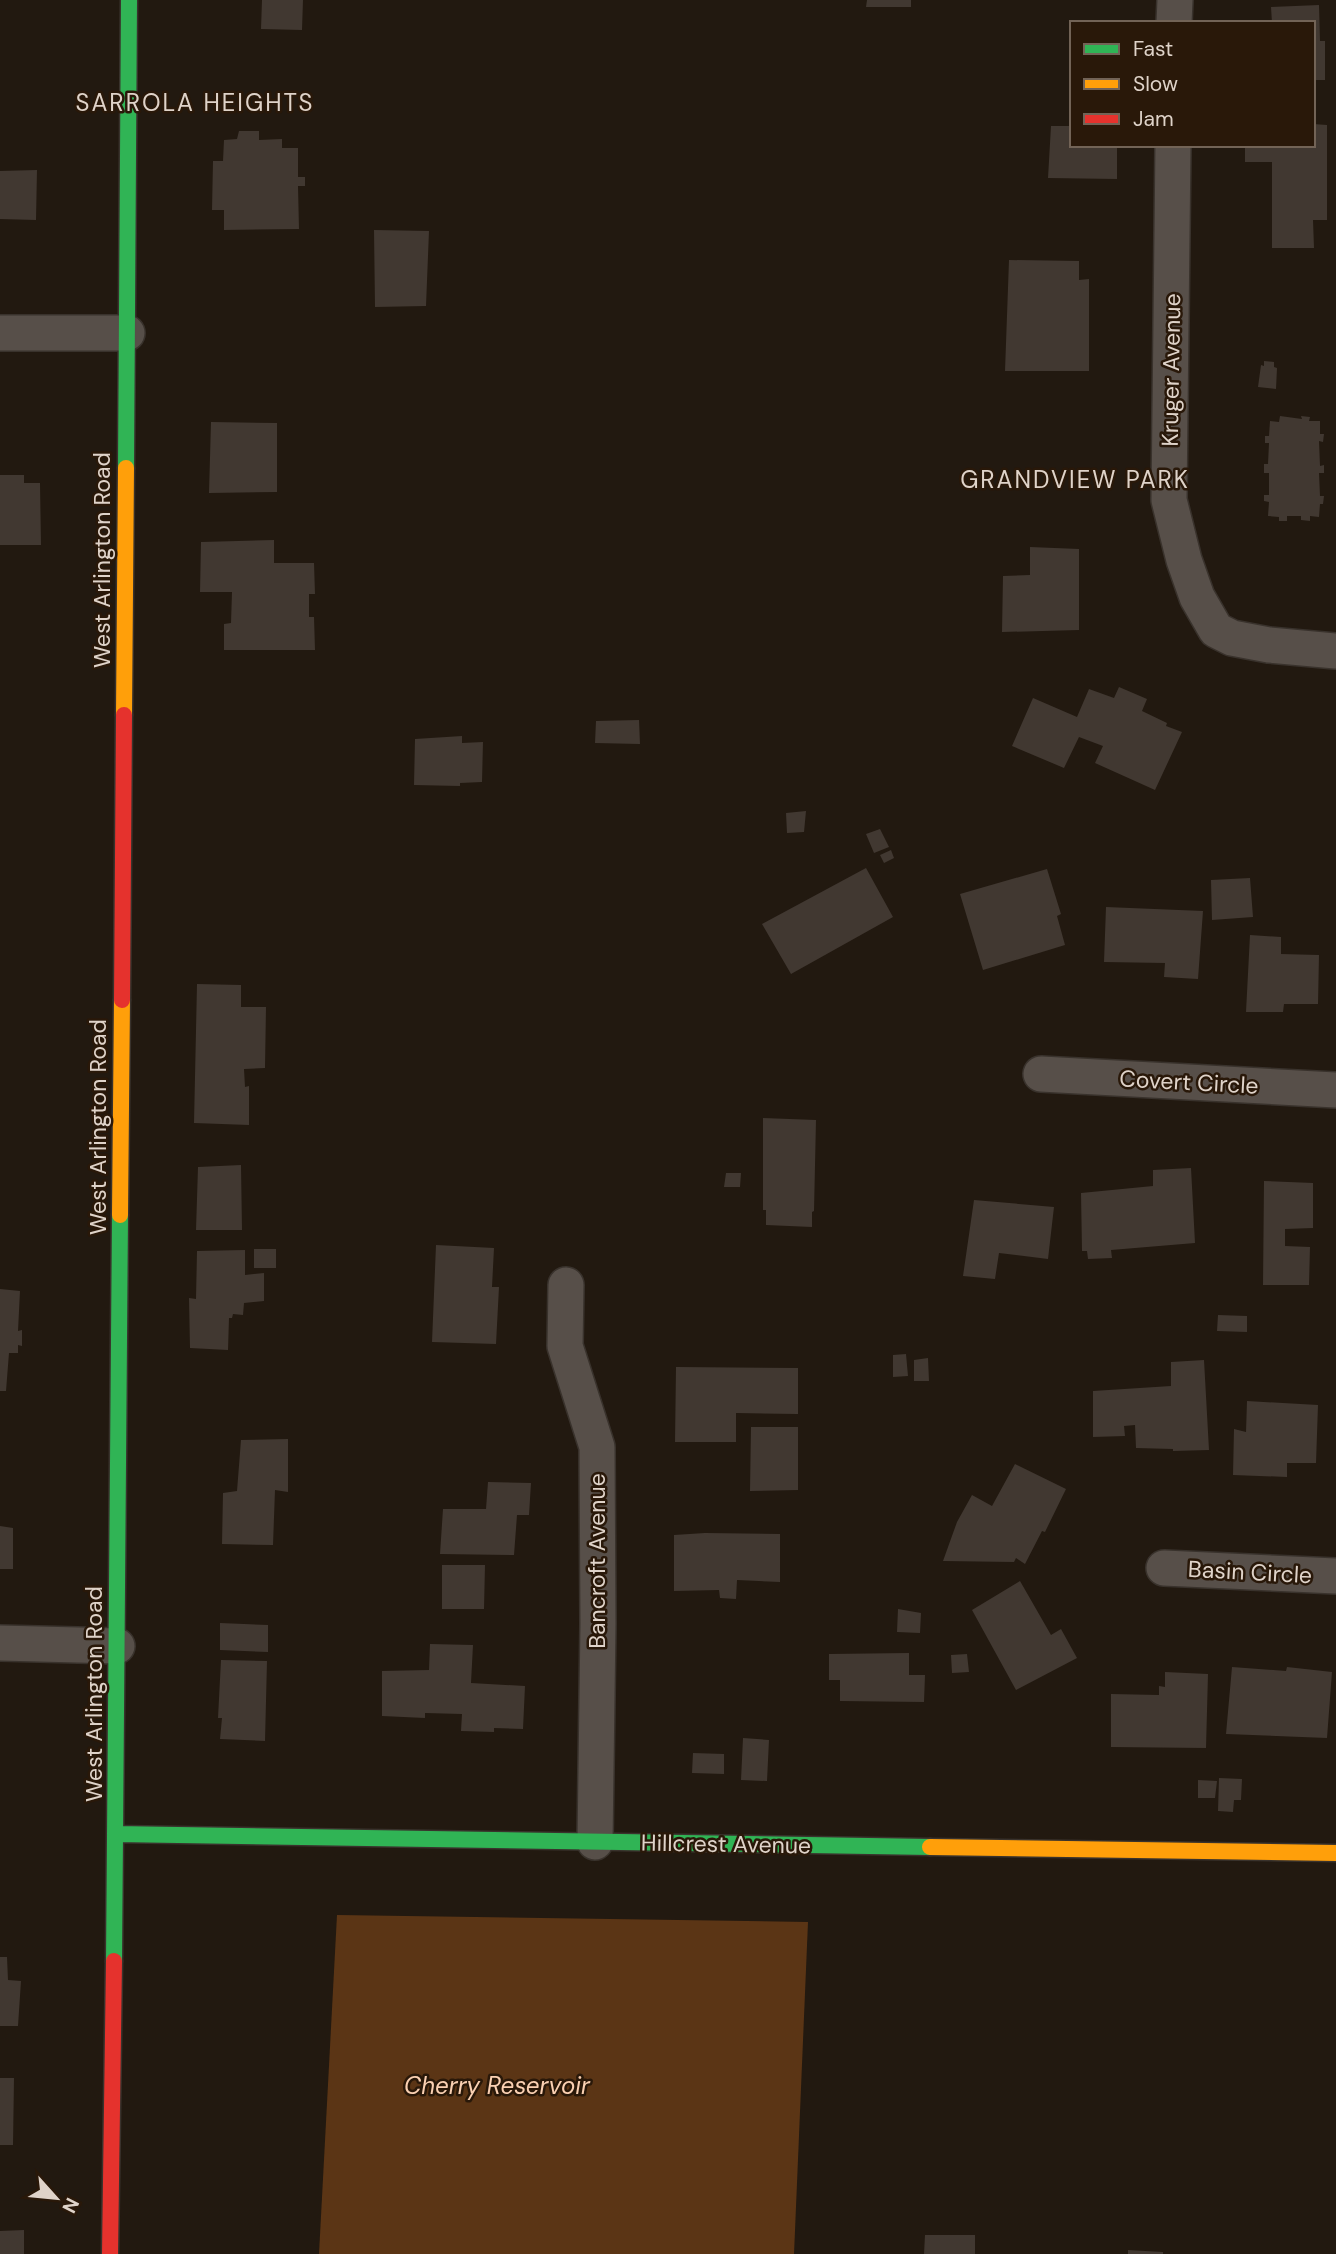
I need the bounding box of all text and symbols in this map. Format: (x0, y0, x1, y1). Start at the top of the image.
legend (1070, 21, 1315, 147)
text: Fast (1133, 35, 1173, 63)
text: Slow (1133, 70, 1178, 98)
district label: SARROLA HEIGHTS (76, 87, 314, 118)
text: Jam (1133, 105, 1174, 133)
street label: Kruger Avenue (1155, 293, 1187, 447)
street label: West Arlington Road (87, 452, 117, 668)
district label: GRANDVIEW PARK (960, 464, 1190, 495)
street label: West Arlington Road (83, 1019, 113, 1235)
street label: Covert Circle (1119, 1063, 1259, 1101)
street label: Bancroft Avenue (582, 1473, 612, 1649)
street label: Basin Circle (1187, 1554, 1313, 1590)
street label: West Arlington Road (79, 1586, 109, 1802)
street label: Hillcrest Avenue (641, 1828, 811, 1860)
water label: Cherry Reservoir (404, 2070, 591, 2101)
north arrow (21, 2163, 91, 2233)
text: N (56, 2194, 85, 2217)

